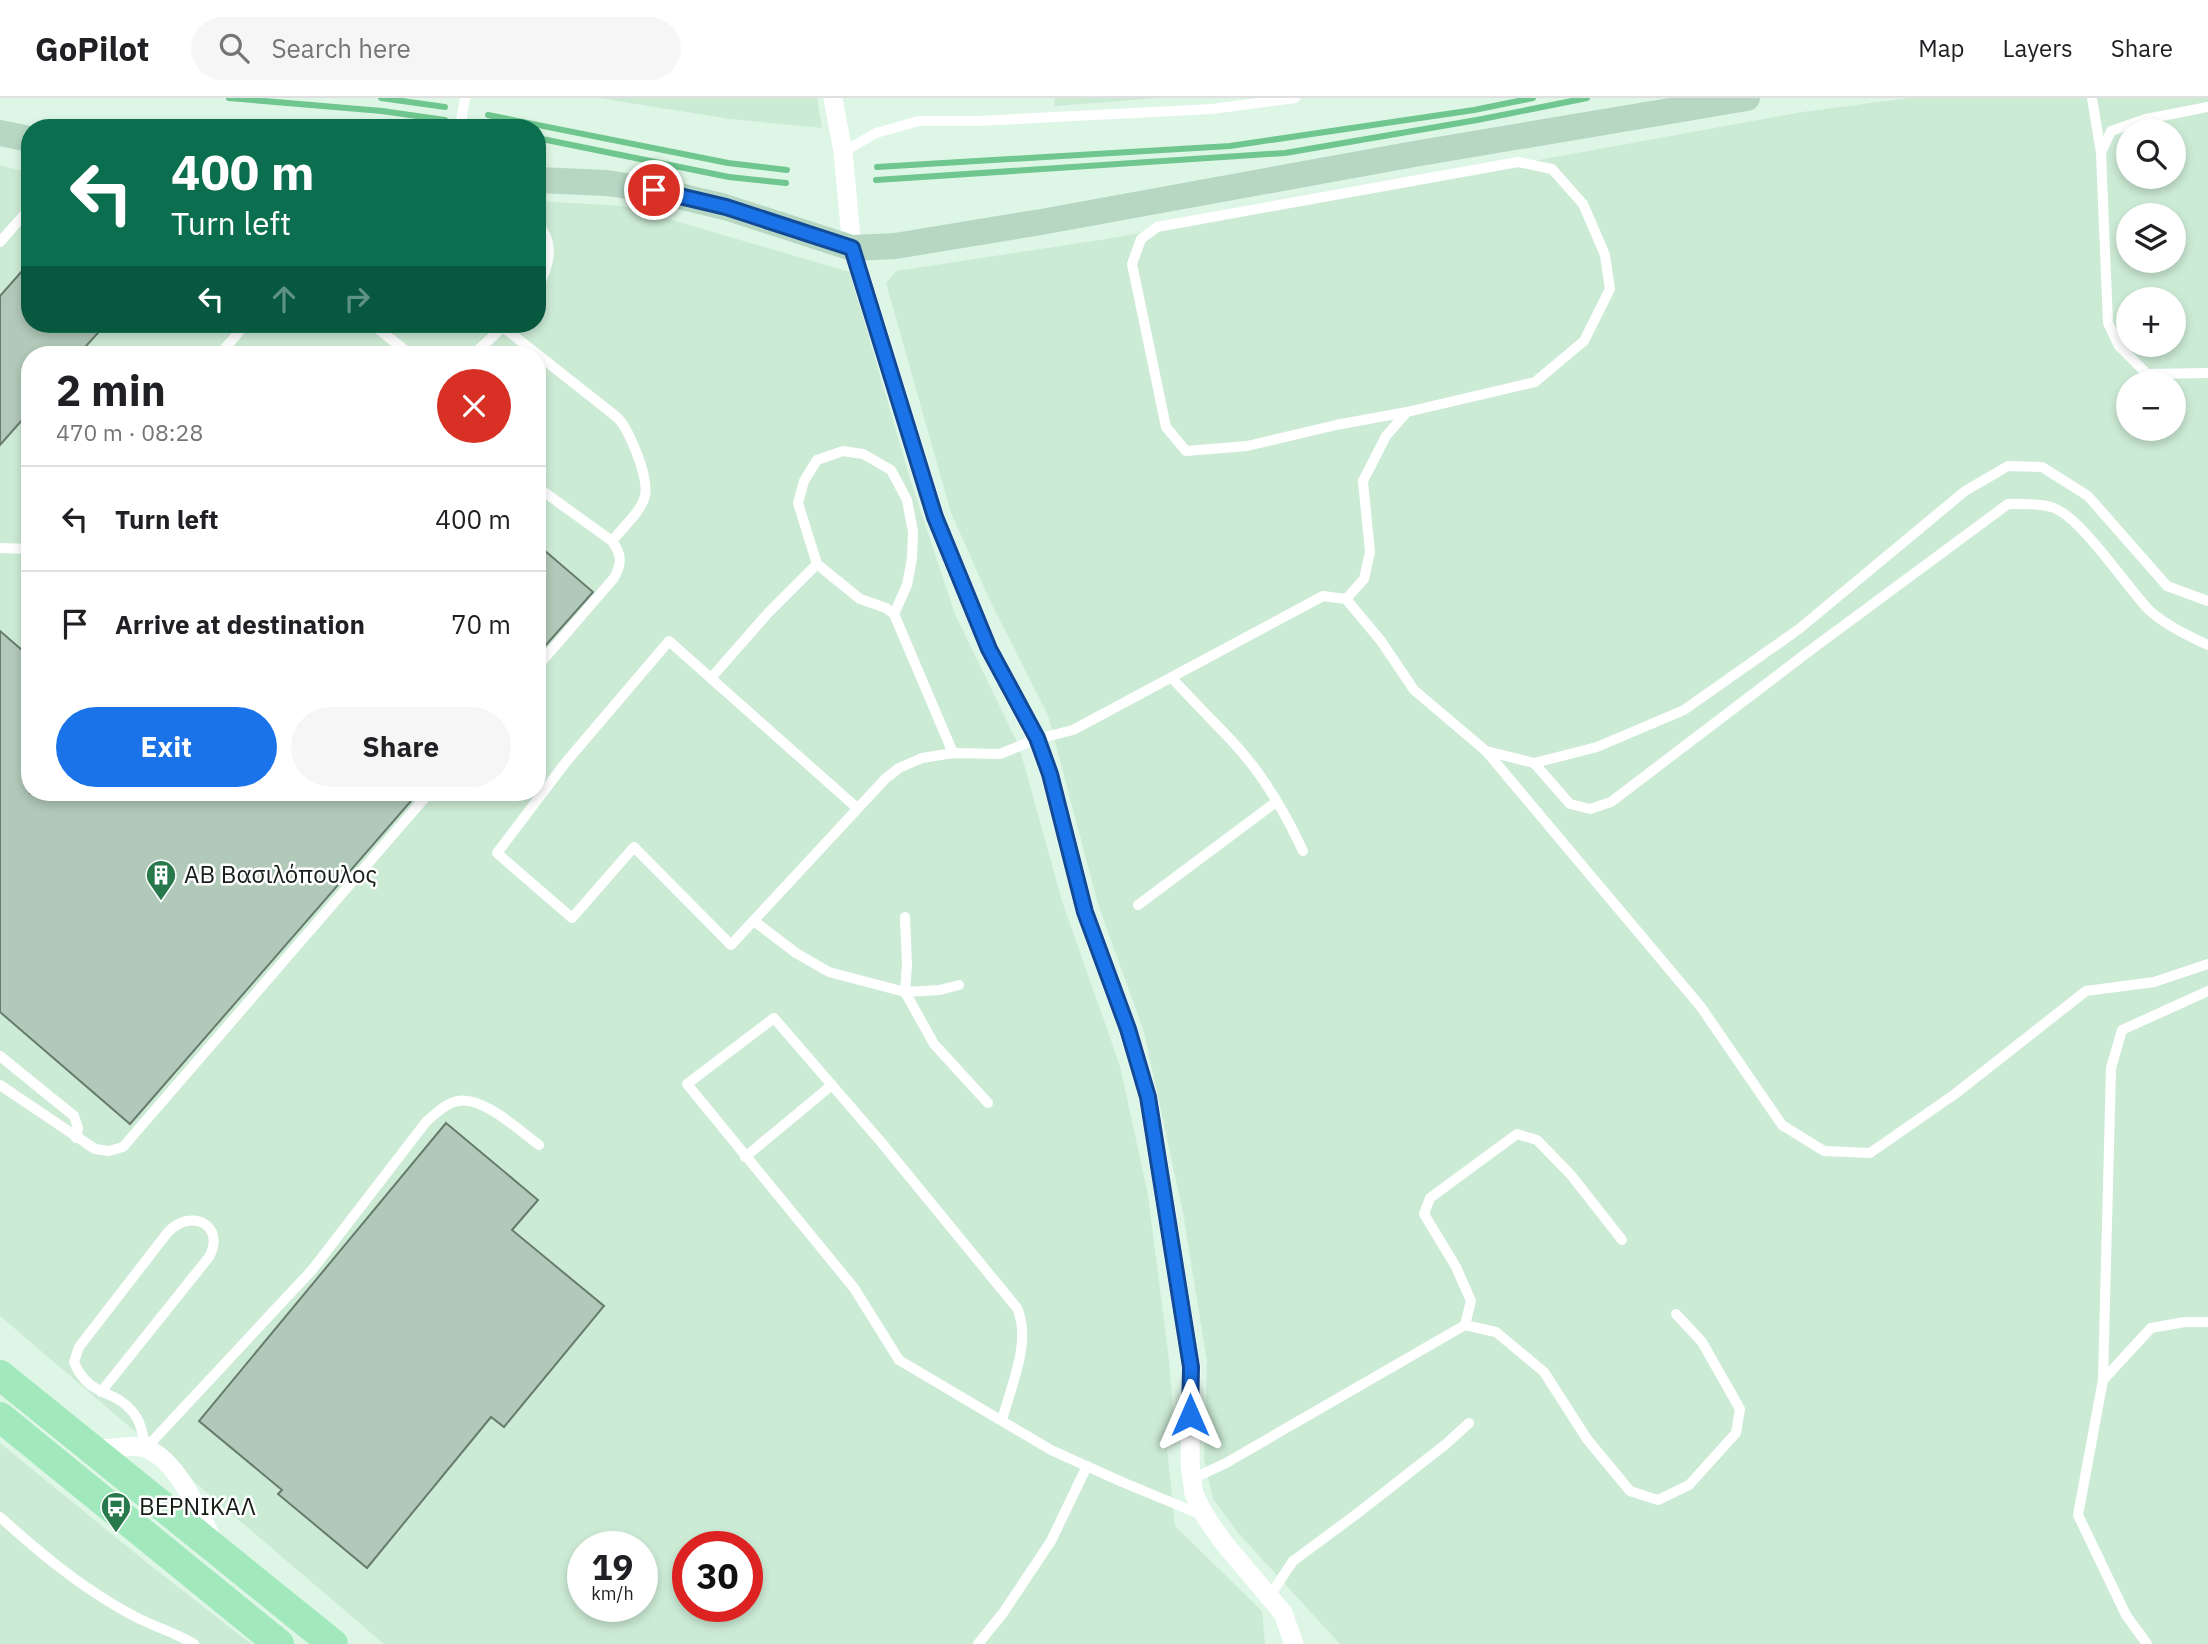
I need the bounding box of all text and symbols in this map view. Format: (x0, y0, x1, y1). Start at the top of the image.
search box (191, 17, 681, 80)
text: GoPilot (35, 27, 149, 70)
icon: search (215, 29, 253, 67)
text: Search here (271, 31, 411, 65)
text: Map (1918, 32, 1965, 64)
text: Layers (2003, 32, 2073, 64)
text: Share (2111, 32, 2173, 64)
map controls (2116, 119, 2186, 441)
button: search (2116, 119, 2186, 189)
text: 400 m (171, 140, 315, 203)
icon: left (56, 147, 147, 238)
pin (624, 160, 684, 220)
icon: arrive (635, 171, 673, 209)
text: Turn left (171, 202, 291, 244)
button: layers (2116, 203, 2186, 273)
icon: left (192, 280, 230, 318)
icon: ahead (265, 280, 303, 318)
icon: right (338, 280, 376, 318)
button: + (2116, 287, 2186, 357)
text: 2 min (56, 363, 166, 418)
button: close (437, 369, 511, 443)
button: − (2116, 371, 2186, 441)
text: 470 m · 08:28 (56, 417, 203, 447)
icon: left (56, 500, 94, 538)
text: Turn left (115, 502, 218, 536)
text: 400 m (435, 502, 511, 536)
icon: arrive (56, 605, 94, 643)
text: Arrive at destination (115, 607, 365, 641)
text: 70 m (451, 607, 511, 641)
button: Exit (56, 707, 277, 787)
button: Share (291, 707, 511, 787)
building icon: ΑΒ Βασιλόπουλος (144, 858, 178, 902)
place label: ΑΒ Βασιλόπουλος (184, 858, 377, 890)
position arrow (1153, 1378, 1227, 1452)
bus stop icon: ΒΕΡΝΙΚΑΛ (99, 1490, 133, 1534)
place label: ΒΕΡΝΙΚΑΛ (139, 1490, 256, 1522)
speed limit sign: 30 (672, 1531, 763, 1622)
text: 19 (591, 1544, 634, 1590)
text: km/h (591, 1582, 634, 1605)

